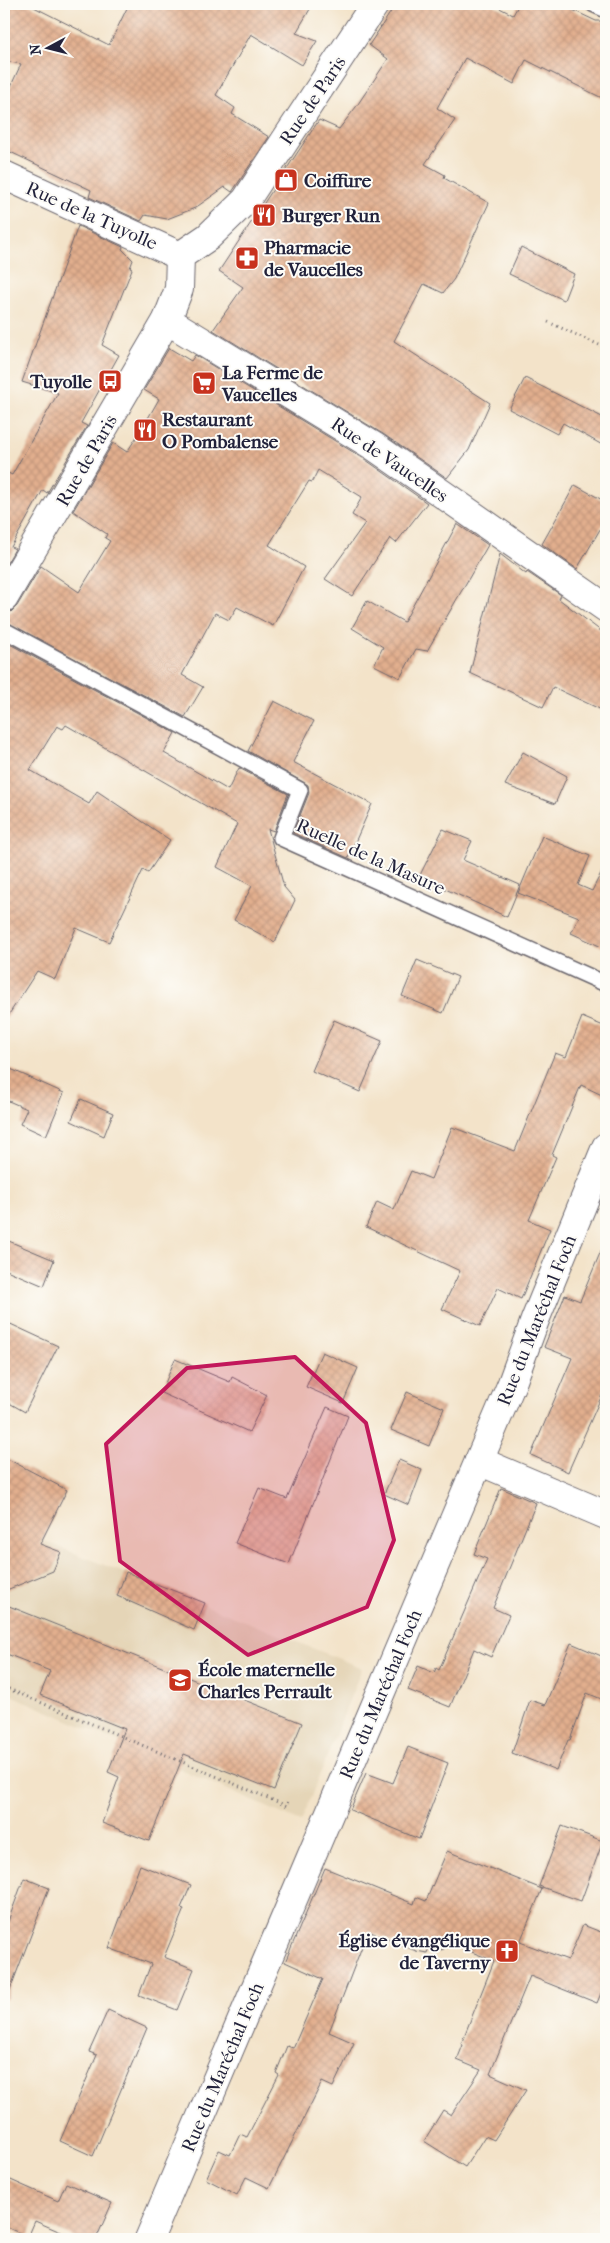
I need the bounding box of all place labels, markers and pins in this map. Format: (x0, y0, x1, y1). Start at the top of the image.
shop icon: Coiffure (273, 167, 299, 193)
place label: Coiffure (304, 170, 372, 192)
restaurant icon: Burger Run (251, 202, 277, 228)
place label: Burger Run (282, 205, 381, 227)
place label: Pharmacie de Vaucelles (264, 237, 363, 281)
pharmacy icon: Pharmacie de Vaucelles (234, 245, 260, 271)
place label: La Ferme de Vaucelles (221, 362, 323, 406)
bus stop icon: Tuyolle (97, 368, 123, 394)
supermarket icon: La Ferme de Vaucelles (191, 370, 217, 396)
place label: Tuyolle (29, 371, 93, 393)
place label: Restaurant O Pombalense (162, 409, 279, 453)
restaurant icon: Restaurant O Pombalense (132, 417, 158, 443)
place label: École maternelle Charles Perrault (198, 1658, 336, 1703)
school or university icon: École maternelle Charles Perrault (167, 1667, 193, 1693)
place label: Église évangélique de Taverny (338, 1929, 491, 1974)
church icon: Église évangélique de Taverny (494, 1938, 520, 1964)

